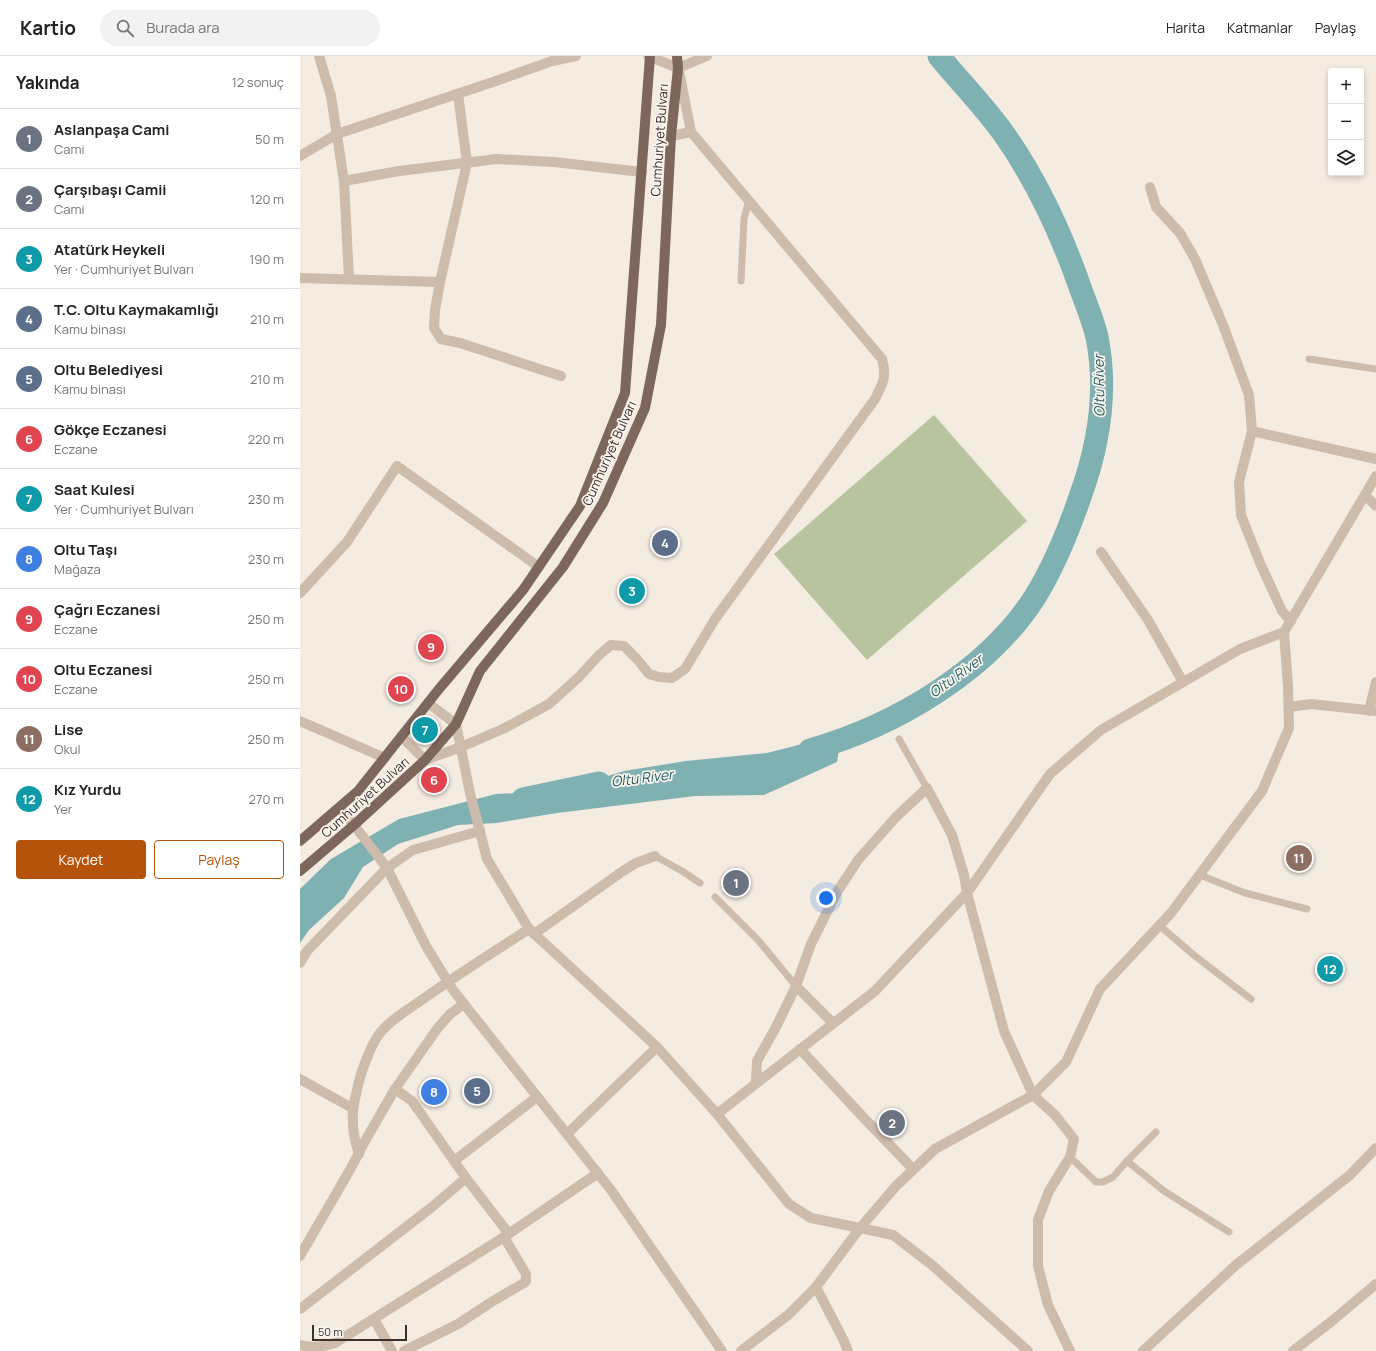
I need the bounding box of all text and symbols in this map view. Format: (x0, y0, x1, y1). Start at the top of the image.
search box (100, 10, 380, 46)
text: Kartio (20, 15, 76, 41)
icon: search (114, 17, 136, 39)
text: Burada ara (146, 17, 220, 38)
text: Harita (1166, 18, 1205, 37)
text: Katmanlar (1227, 18, 1293, 37)
text: Paylaş (1315, 18, 1356, 37)
map controls (1328, 68, 1364, 176)
button: + (1328, 68, 1364, 104)
text: Yakında (16, 71, 80, 94)
text: 12 sonuç (232, 73, 284, 91)
street label: Cumhuriyet Bulvarı (646, 83, 672, 197)
button: − (1328, 104, 1364, 140)
text: Aslanpaşa Cami (54, 119, 169, 140)
text: 1 (26, 130, 32, 148)
text: 50 m (255, 130, 284, 148)
text: Cami (54, 140, 85, 158)
button: layers (1328, 140, 1364, 176)
text: Çarşıbaşı Camii (54, 179, 167, 200)
text: 2 (25, 190, 33, 208)
text: 120 m (250, 190, 284, 208)
text: Cami (54, 200, 85, 218)
text: Atatürk Heykeli (54, 239, 165, 260)
text: 3 (25, 250, 33, 268)
text: 190 m (249, 250, 284, 268)
text: Yer · Cumhuriyet Bulvarı (54, 260, 194, 278)
text: T.C. Oltu Kaymakamlığı (54, 299, 219, 320)
text: 4 (25, 310, 33, 328)
text: 210 m (250, 310, 284, 328)
text: Kamu binası (54, 320, 126, 338)
water label: Oltu River (1088, 353, 1109, 417)
text: Oltu Belediyesi (54, 359, 163, 380)
text: 5 (25, 370, 33, 388)
text: 210 m (250, 370, 284, 388)
text: Kamu binası (54, 380, 126, 398)
street label: Cumhuriyet Bulvarı (578, 398, 640, 508)
text: Gökçe Eczanesi (54, 419, 167, 440)
text: 6 (25, 430, 33, 448)
text: 220 m (248, 430, 284, 448)
text: Eczane (54, 440, 98, 458)
text: Saat Kulesi (54, 479, 135, 500)
text: 7 (26, 490, 32, 508)
text: 230 m (248, 490, 284, 508)
text: Yer · Cumhuriyet Bulvarı (54, 500, 194, 518)
pin: 4 (652, 528, 678, 558)
text: Oltu Taşı (54, 539, 117, 560)
text: 8 (25, 550, 33, 568)
text: 230 m (248, 550, 284, 568)
text: Mağaza (54, 560, 101, 578)
pin: 3 (619, 576, 645, 606)
text: Çağrı Eczanesi (54, 599, 160, 620)
text: 9 (25, 610, 33, 628)
text: 250 m (248, 610, 284, 628)
text: Eczane (54, 620, 98, 638)
pin: 9 (418, 632, 444, 662)
water label: Oltu River (925, 648, 988, 702)
text: Oltu Eczanesi (54, 659, 153, 680)
text: 10 (22, 670, 36, 688)
text: 250 m (248, 670, 284, 688)
pin: 10 (388, 674, 414, 704)
text: Eczane (54, 680, 98, 698)
pin: 7 (412, 715, 438, 745)
text: Lise (54, 719, 83, 740)
text: 11 (23, 730, 35, 748)
text: 250 m (248, 730, 284, 748)
text: Okul (54, 740, 81, 758)
street label: Cumhuriyet Bulvarı (317, 752, 413, 842)
water label: Oltu River (610, 764, 676, 791)
pin: 6 (421, 765, 447, 795)
text: Kız Yurdu (54, 779, 121, 800)
text: 12 (22, 790, 36, 808)
text: 270 m (249, 790, 284, 808)
text: Yer (54, 800, 72, 818)
button: Kaydet (16, 840, 146, 879)
button: Paylaş (154, 840, 284, 879)
pin: 11 (1286, 843, 1312, 873)
pin: 1 (723, 868, 749, 898)
your location (816, 888, 836, 908)
pin: 12 (1317, 954, 1343, 984)
pin: 5 (464, 1076, 490, 1106)
pin: 8 (421, 1077, 447, 1107)
pin: 2 (879, 1108, 905, 1138)
scale bar (312, 1323, 407, 1342)
text: 50 m (318, 1324, 343, 1339)

